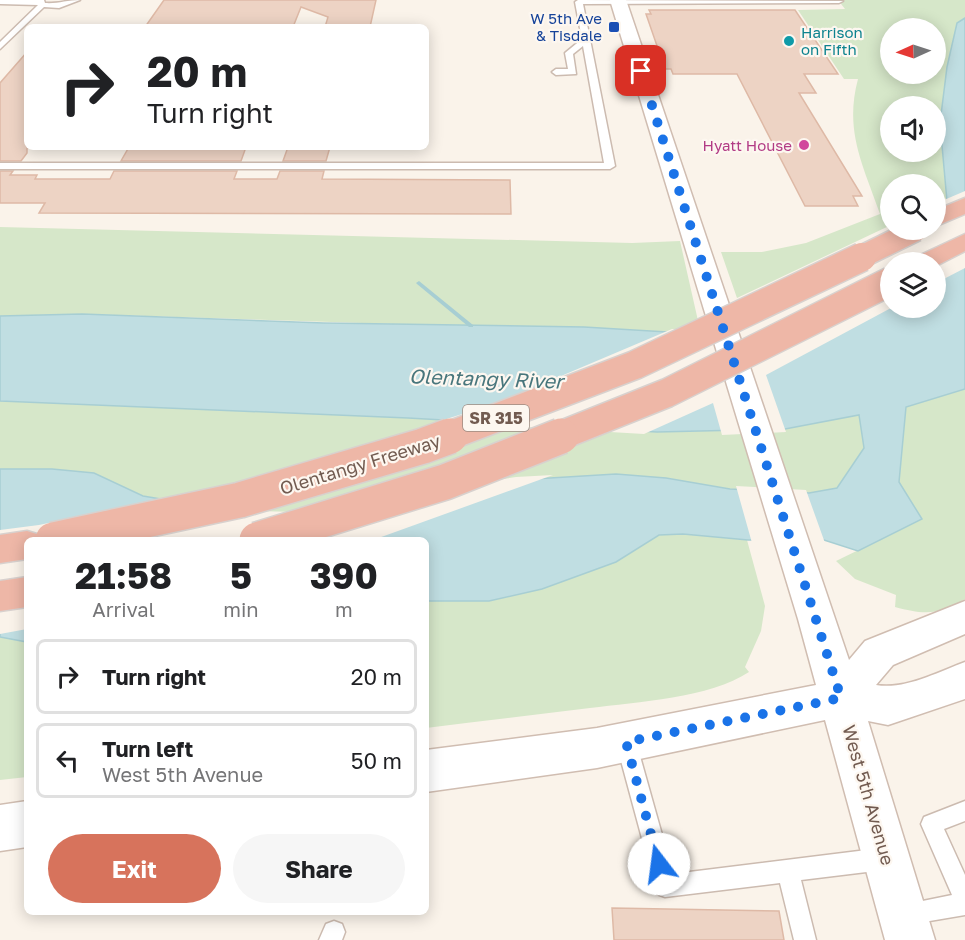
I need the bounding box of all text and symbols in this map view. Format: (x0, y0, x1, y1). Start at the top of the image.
place label: W 5th Ave & Tisdale (530, 9, 602, 44)
north arrow (880, 18, 946, 84)
map controls (880, 18, 946, 318)
marker: W 5th Ave & Tisdale (607, 20, 621, 34)
place label: Harrison on Fifth (801, 23, 863, 58)
marker: Harrison on Fifth (782, 34, 796, 48)
pin (615, 45, 666, 96)
text: 20 m (147, 46, 247, 96)
icon: right (48, 48, 126, 126)
icon: arrive (624, 54, 657, 87)
button: sound (880, 96, 946, 162)
text: Turn right (147, 97, 273, 129)
place label: Hyatt House (703, 136, 792, 154)
marker: Hyatt House (797, 138, 811, 152)
button: search (880, 174, 946, 240)
button: layers (880, 252, 946, 318)
water label: Olentangy River (409, 363, 567, 394)
road number: SR 315 (463, 405, 529, 431)
street label: Olentangy Freeway (277, 429, 443, 499)
text: 21:58 (75, 554, 172, 597)
text: 5 (230, 554, 252, 597)
text: 390 (310, 554, 378, 597)
text: Arrival (92, 597, 155, 621)
text: min (223, 597, 259, 621)
text: m (335, 597, 353, 621)
icon: right (51, 660, 84, 693)
text: Turn right (102, 663, 206, 690)
text: 20 m (351, 663, 402, 690)
street label: West 5th Avenue (838, 722, 900, 868)
text: Turn left (102, 735, 193, 762)
icon: left (51, 744, 84, 777)
text: 50 m (351, 747, 402, 774)
text: West 5th Avenue (102, 762, 263, 786)
position arrow (627, 832, 691, 896)
button: Exit (48, 834, 221, 903)
button: Share (233, 834, 405, 903)

